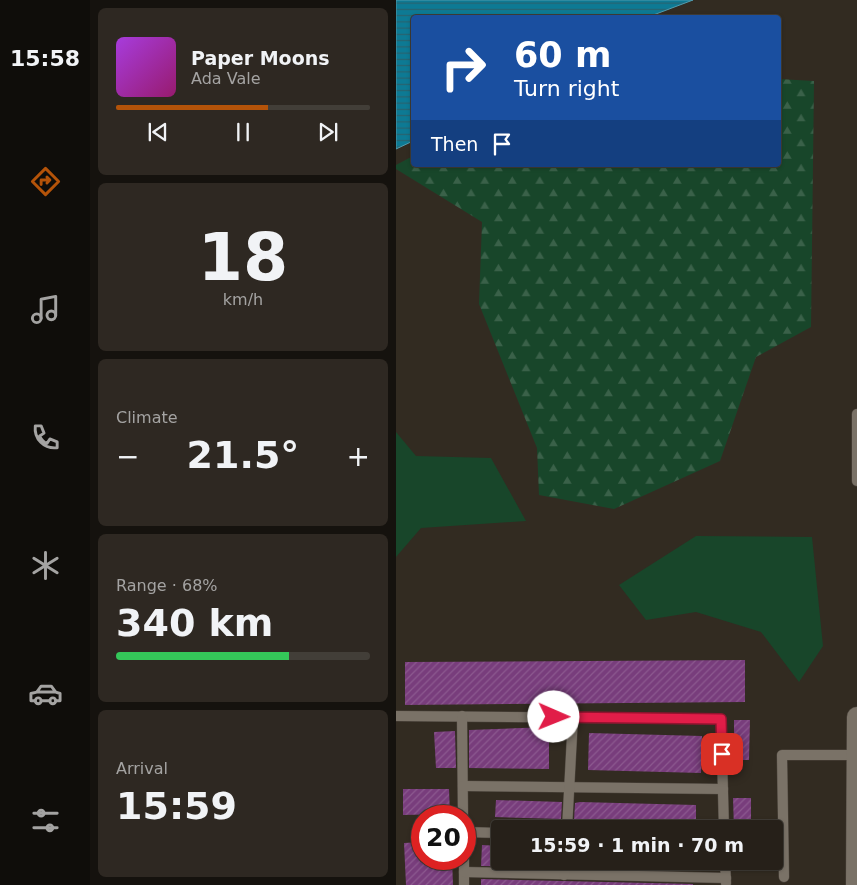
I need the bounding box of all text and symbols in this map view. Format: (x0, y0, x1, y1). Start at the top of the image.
icon: right (431, 35, 496, 100)
text: 60 m (514, 35, 611, 75)
text: 15:58 (10, 46, 80, 71)
text: Paper Moons (191, 47, 330, 69)
text: Ada Vale (191, 69, 261, 88)
text: Turn right (514, 76, 619, 101)
icon: previous (144, 118, 172, 146)
icon: pause (229, 118, 257, 146)
icon: next (314, 118, 342, 146)
icon: arrive (488, 130, 516, 158)
text: Then (431, 133, 478, 155)
icon: directions (28, 164, 63, 199)
text: 18 (198, 220, 288, 295)
text: km/h (223, 290, 263, 309)
icon: music (28, 292, 63, 327)
text: Climate (116, 408, 178, 427)
icon: phone (28, 420, 63, 455)
text: 21.5° (187, 433, 299, 477)
text: − (116, 440, 139, 473)
text: + (347, 440, 370, 473)
icon: climate (28, 548, 63, 583)
text: Range · 68% (116, 576, 218, 595)
text: 340 km (116, 601, 273, 645)
icon: car (28, 676, 63, 711)
position arrow (527, 690, 579, 742)
pin (701, 733, 743, 775)
icon: arrive (708, 740, 736, 768)
text: Arrival (116, 759, 168, 778)
text: 15:59 (116, 784, 237, 828)
icon: filters (28, 803, 63, 838)
speed limit sign: 20 (411, 805, 476, 870)
text: 15:59 · 1 min · 70 m (530, 834, 744, 856)

